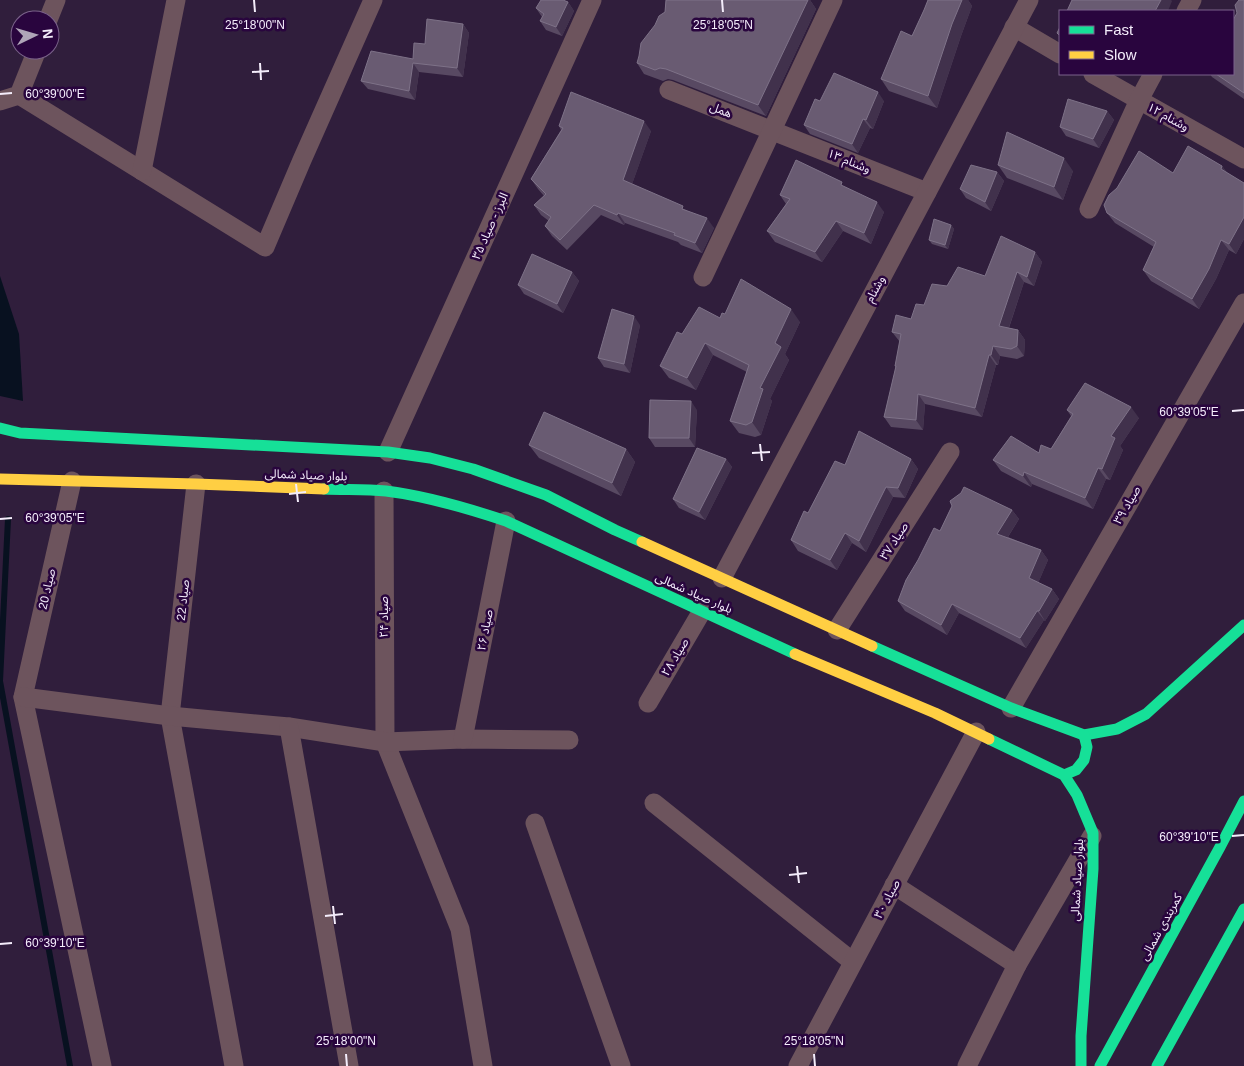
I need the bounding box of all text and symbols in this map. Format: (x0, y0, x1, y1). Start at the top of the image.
north arrow (10, 10, 60, 60)
legend (1059, 10, 1234, 75)
text: 25°18'00"N (225, 18, 285, 32)
text: 25°18'05"N (693, 18, 753, 32)
text: Fast (1104, 21, 1134, 38)
text: N (40, 28, 56, 40)
text: Slow (1104, 46, 1137, 63)
text: 60°39'00"E (25, 87, 85, 101)
street label: همل (708, 99, 734, 121)
street label: وشنام ۱۲ (1144, 100, 1191, 136)
street label: وشنام ۱۳ (825, 146, 873, 178)
street label: البرز - صیاد ۳۵ (469, 190, 511, 262)
street label: وشنام (862, 273, 890, 306)
text: 60°39'05"E (1159, 405, 1219, 419)
street label: بلوار صیاد شمالی (264, 467, 348, 483)
street label: صیاد ۳۹ (1111, 483, 1144, 527)
text: 60°39'05"E (25, 511, 85, 525)
street label: صیاد ۳۷ (877, 520, 911, 562)
street label: صیاد 20 (36, 567, 59, 611)
street label: بلوار صیاد شمالی (653, 570, 735, 616)
street label: صیاد 22 (174, 579, 192, 621)
street label: صیاد ۲۴ (377, 596, 391, 638)
street label: صیاد ۲۶ (474, 608, 496, 652)
street label: صیاد ۲۸ (658, 635, 692, 678)
text: 60°39'10"E (1159, 830, 1219, 844)
street label: بلوار صیاد شمالی (1068, 838, 1086, 922)
street label: صیاد ۳۰ (871, 877, 903, 921)
street label: کمربندی شمالی (1137, 890, 1186, 963)
text: 60°39'10"E (25, 936, 85, 950)
text: 25°18'00"N (316, 1034, 376, 1048)
text: 25°18'05"N (784, 1034, 844, 1048)

